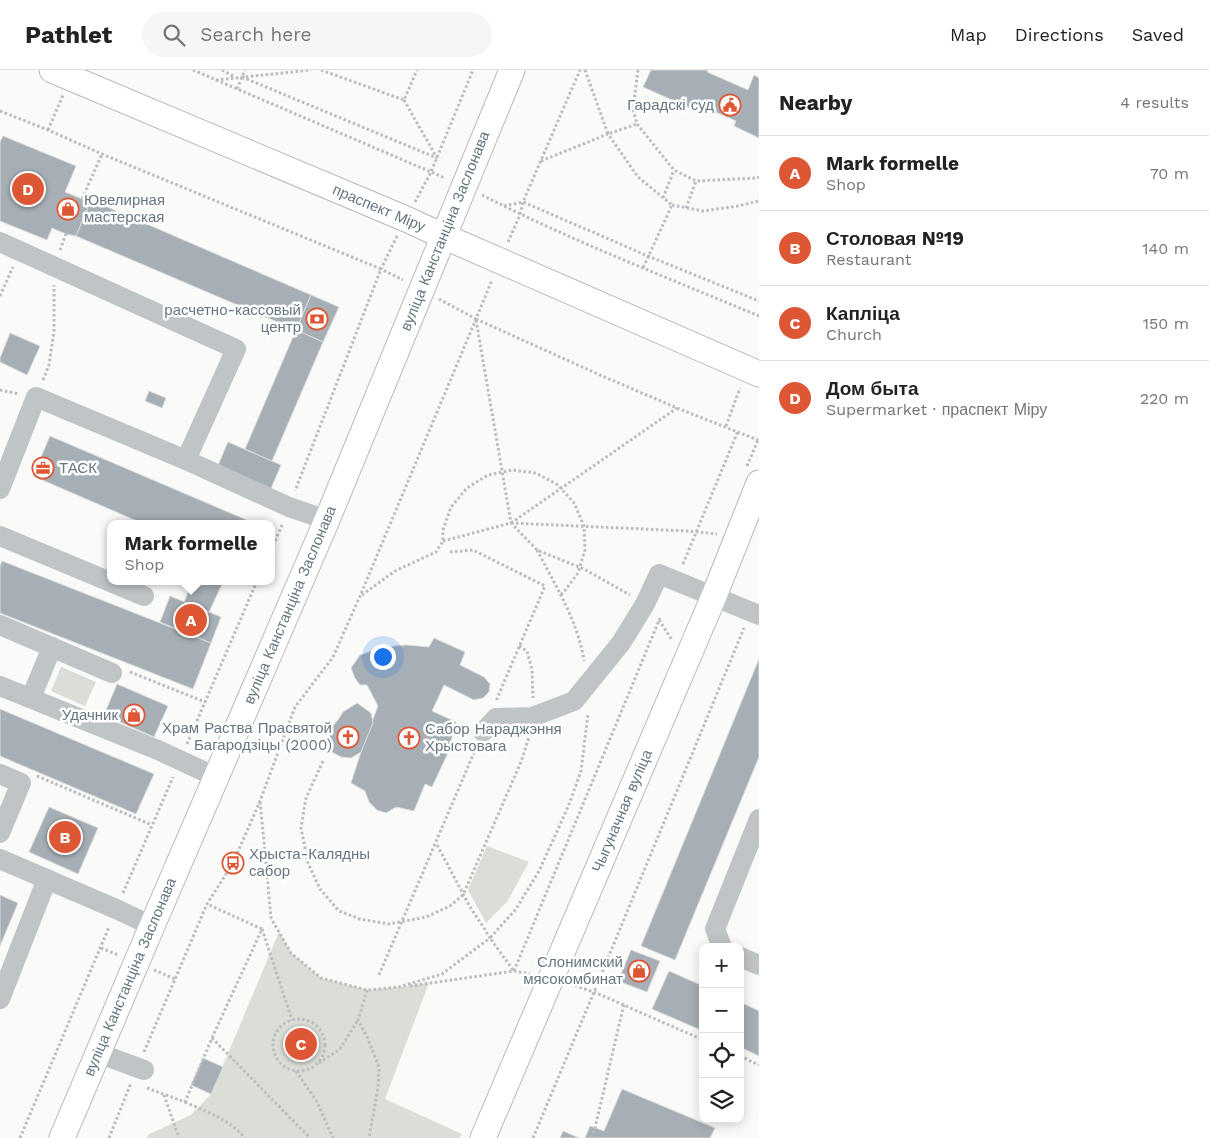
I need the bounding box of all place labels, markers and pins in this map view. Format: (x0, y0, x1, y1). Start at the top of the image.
public building icon: Гарадскі суд (718, 93, 742, 117)
place label: Гарадскі суд (627, 96, 714, 114)
pin: D (12, 170, 44, 208)
place label: Ювелирная мастерская (84, 191, 165, 226)
shop icon: Ювелирная мастерская (56, 197, 80, 221)
place label: расчетно-кассовый центр (164, 301, 301, 336)
bank icon: расчетно-кассовый центр (305, 307, 329, 331)
office icon: ТАСК (31, 456, 55, 480)
place label: ТАСК (59, 459, 97, 477)
pin: A (175, 601, 207, 639)
shop icon: Удачник (122, 703, 146, 727)
place label: Удачник (62, 706, 118, 724)
place label: Храм Раства Прасвятой Багародзіцы (2000) (162, 719, 332, 754)
place label: Сабор Нараджэння Хрыстовага (425, 720, 562, 755)
church icon: Храм Раства Прасвятой Багародзіцы (2000) (336, 725, 360, 749)
church icon: Сабор Нараджэння Хрыстовага (397, 726, 421, 750)
pin: B (49, 818, 81, 856)
place label: Хрыста-Калядны сабор (249, 845, 370, 880)
bus stop icon: Хрыста-Калядны сабор (221, 851, 245, 875)
place label: Слонимский мясокомбинат (523, 953, 623, 988)
shop icon: Слонимский мясокомбинат (627, 959, 651, 983)
pin: C (285, 1025, 317, 1063)

